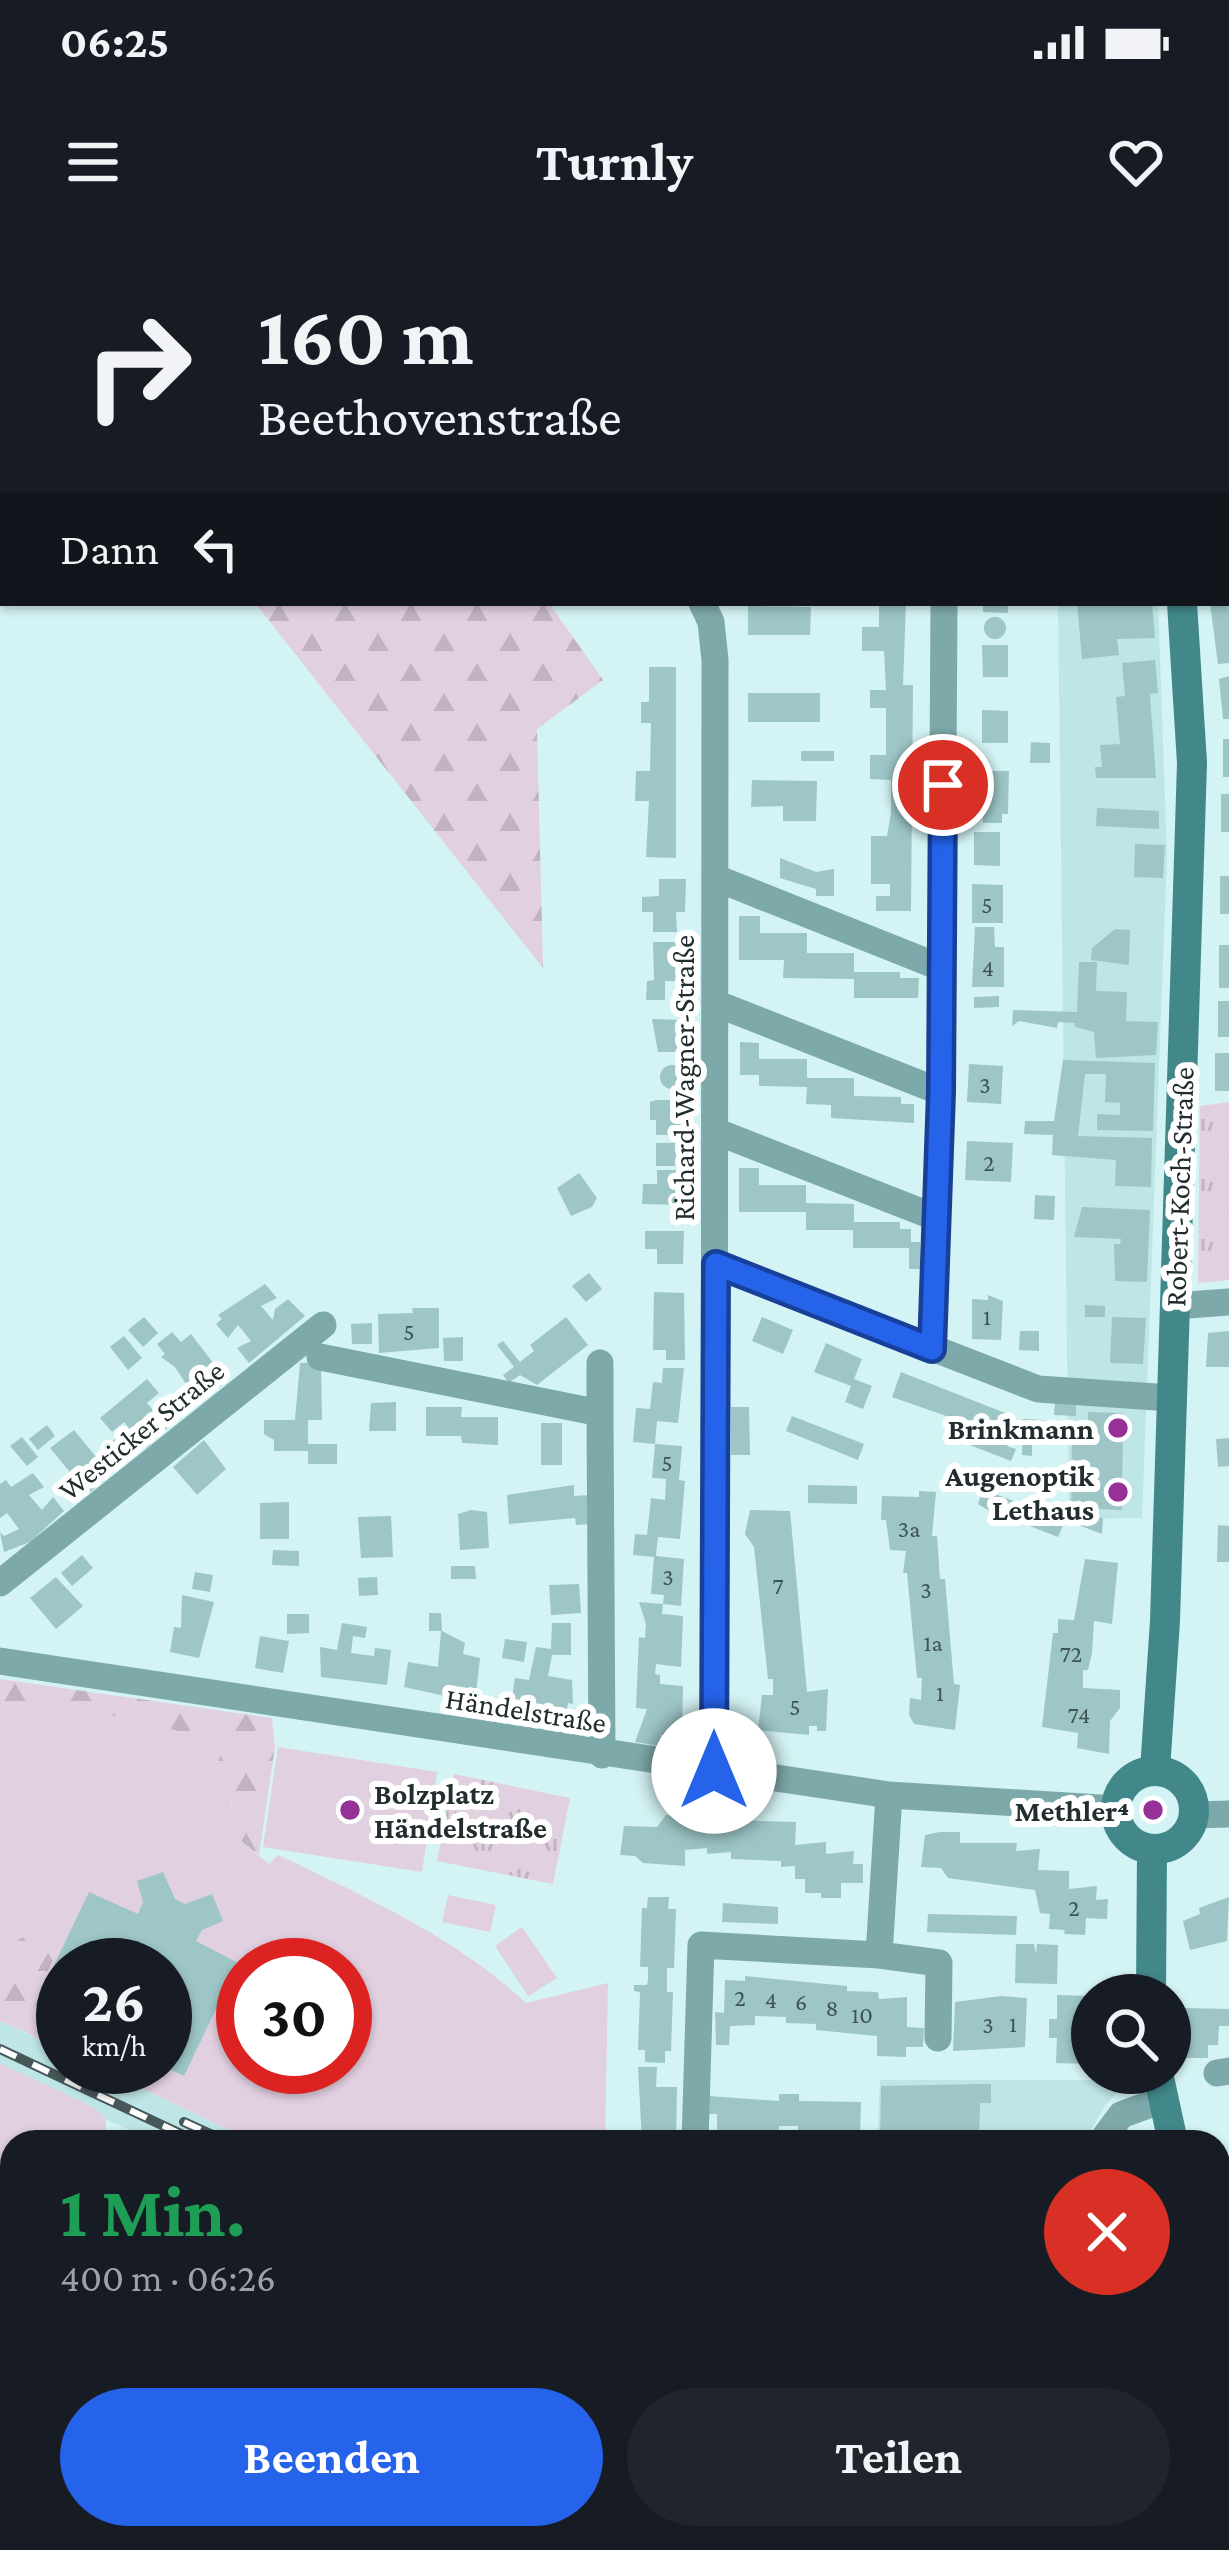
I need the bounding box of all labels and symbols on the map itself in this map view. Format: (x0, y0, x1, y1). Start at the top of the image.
pin (892, 734, 994, 836)
house number: 5 (981, 891, 993, 918)
street label: Richard-Wagner-Straße (667, 935, 701, 1221)
house number: 4 (982, 954, 994, 981)
street label: Robert-Koch-Straße (1158, 1066, 1200, 1308)
house number: 3 (979, 1071, 991, 1098)
house number: 2 (983, 1149, 995, 1176)
house number: 1 (983, 1303, 991, 1330)
house number: 5 (403, 1318, 415, 1345)
street label: Westicker Straße (52, 1353, 230, 1507)
place label: Brinkmann (948, 1412, 1094, 1445)
marker: Brinkmann (1105, 1415, 1131, 1441)
house number: 5 (661, 1449, 673, 1476)
place label: Augenoptik Lethaus (944, 1459, 1095, 1526)
marker: Augenoptik Lethaus (1105, 1479, 1131, 1505)
house number: 3a (898, 1515, 920, 1542)
house number: 3 (662, 1563, 674, 1590)
house number: 7 (772, 1572, 784, 1599)
house number: 3 (920, 1576, 932, 1603)
house number: 1a (923, 1629, 943, 1656)
house number: 72 (1060, 1640, 1082, 1667)
house number: 1 (936, 1679, 944, 1706)
street label: Händelstraße (443, 1681, 609, 1739)
house number: 5 (789, 1693, 801, 1720)
house number: 74 (1068, 1701, 1090, 1728)
position arrow (651, 1708, 777, 1834)
place label: Bolzplatz Händelstraße (374, 1777, 547, 1844)
place label: Methler⁴ (1015, 1794, 1129, 1827)
marker: Bolzplatz Händelstraße (337, 1797, 363, 1823)
marker: Methler⁴ (1140, 1797, 1166, 1823)
house number: 2 (1068, 1894, 1080, 1921)
speed limit sign: 30 (216, 1938, 372, 2094)
house number: 2 (734, 1984, 746, 2011)
house number: 4 (765, 1986, 777, 2013)
house number: 6 (795, 1988, 807, 2015)
house number: 8 (826, 1994, 838, 2021)
house number: 10 (851, 2001, 873, 2028)
house number: 1 (1009, 2010, 1017, 2037)
house number: 3 (982, 2011, 994, 2038)

